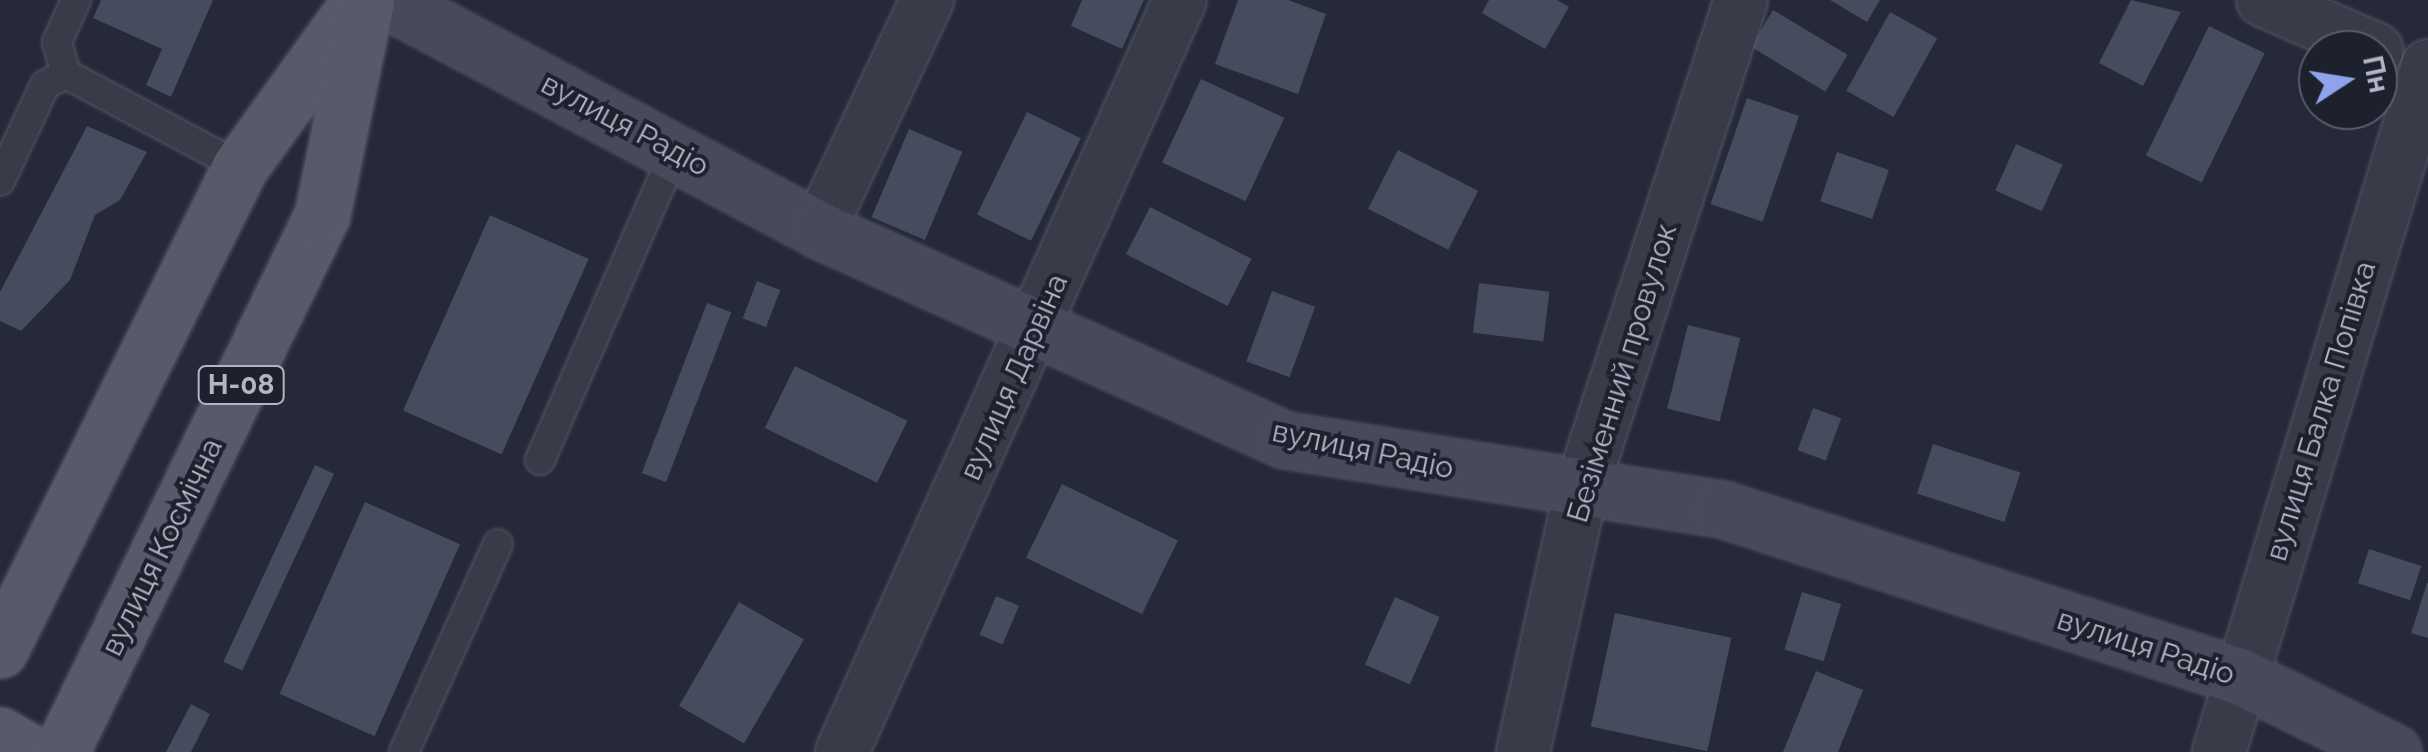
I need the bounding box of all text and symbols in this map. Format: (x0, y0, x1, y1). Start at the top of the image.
north arrow (2298, 30, 2398, 130)
text: Пн (2356, 52, 2396, 96)
street label: вулиця Радіо (535, 66, 715, 184)
street label: Безіменний провулок (1559, 219, 1685, 527)
street label: вулиця Балка Попівка (2258, 257, 2384, 565)
street label: вулиця Дарвіна (953, 268, 1075, 486)
road number: Н-08 (196, 362, 286, 408)
street label: вулиця Радіо (1269, 413, 1457, 487)
street label: вулиця Космічна (94, 433, 230, 661)
street label: вулиця Радіо (2053, 601, 2239, 693)

